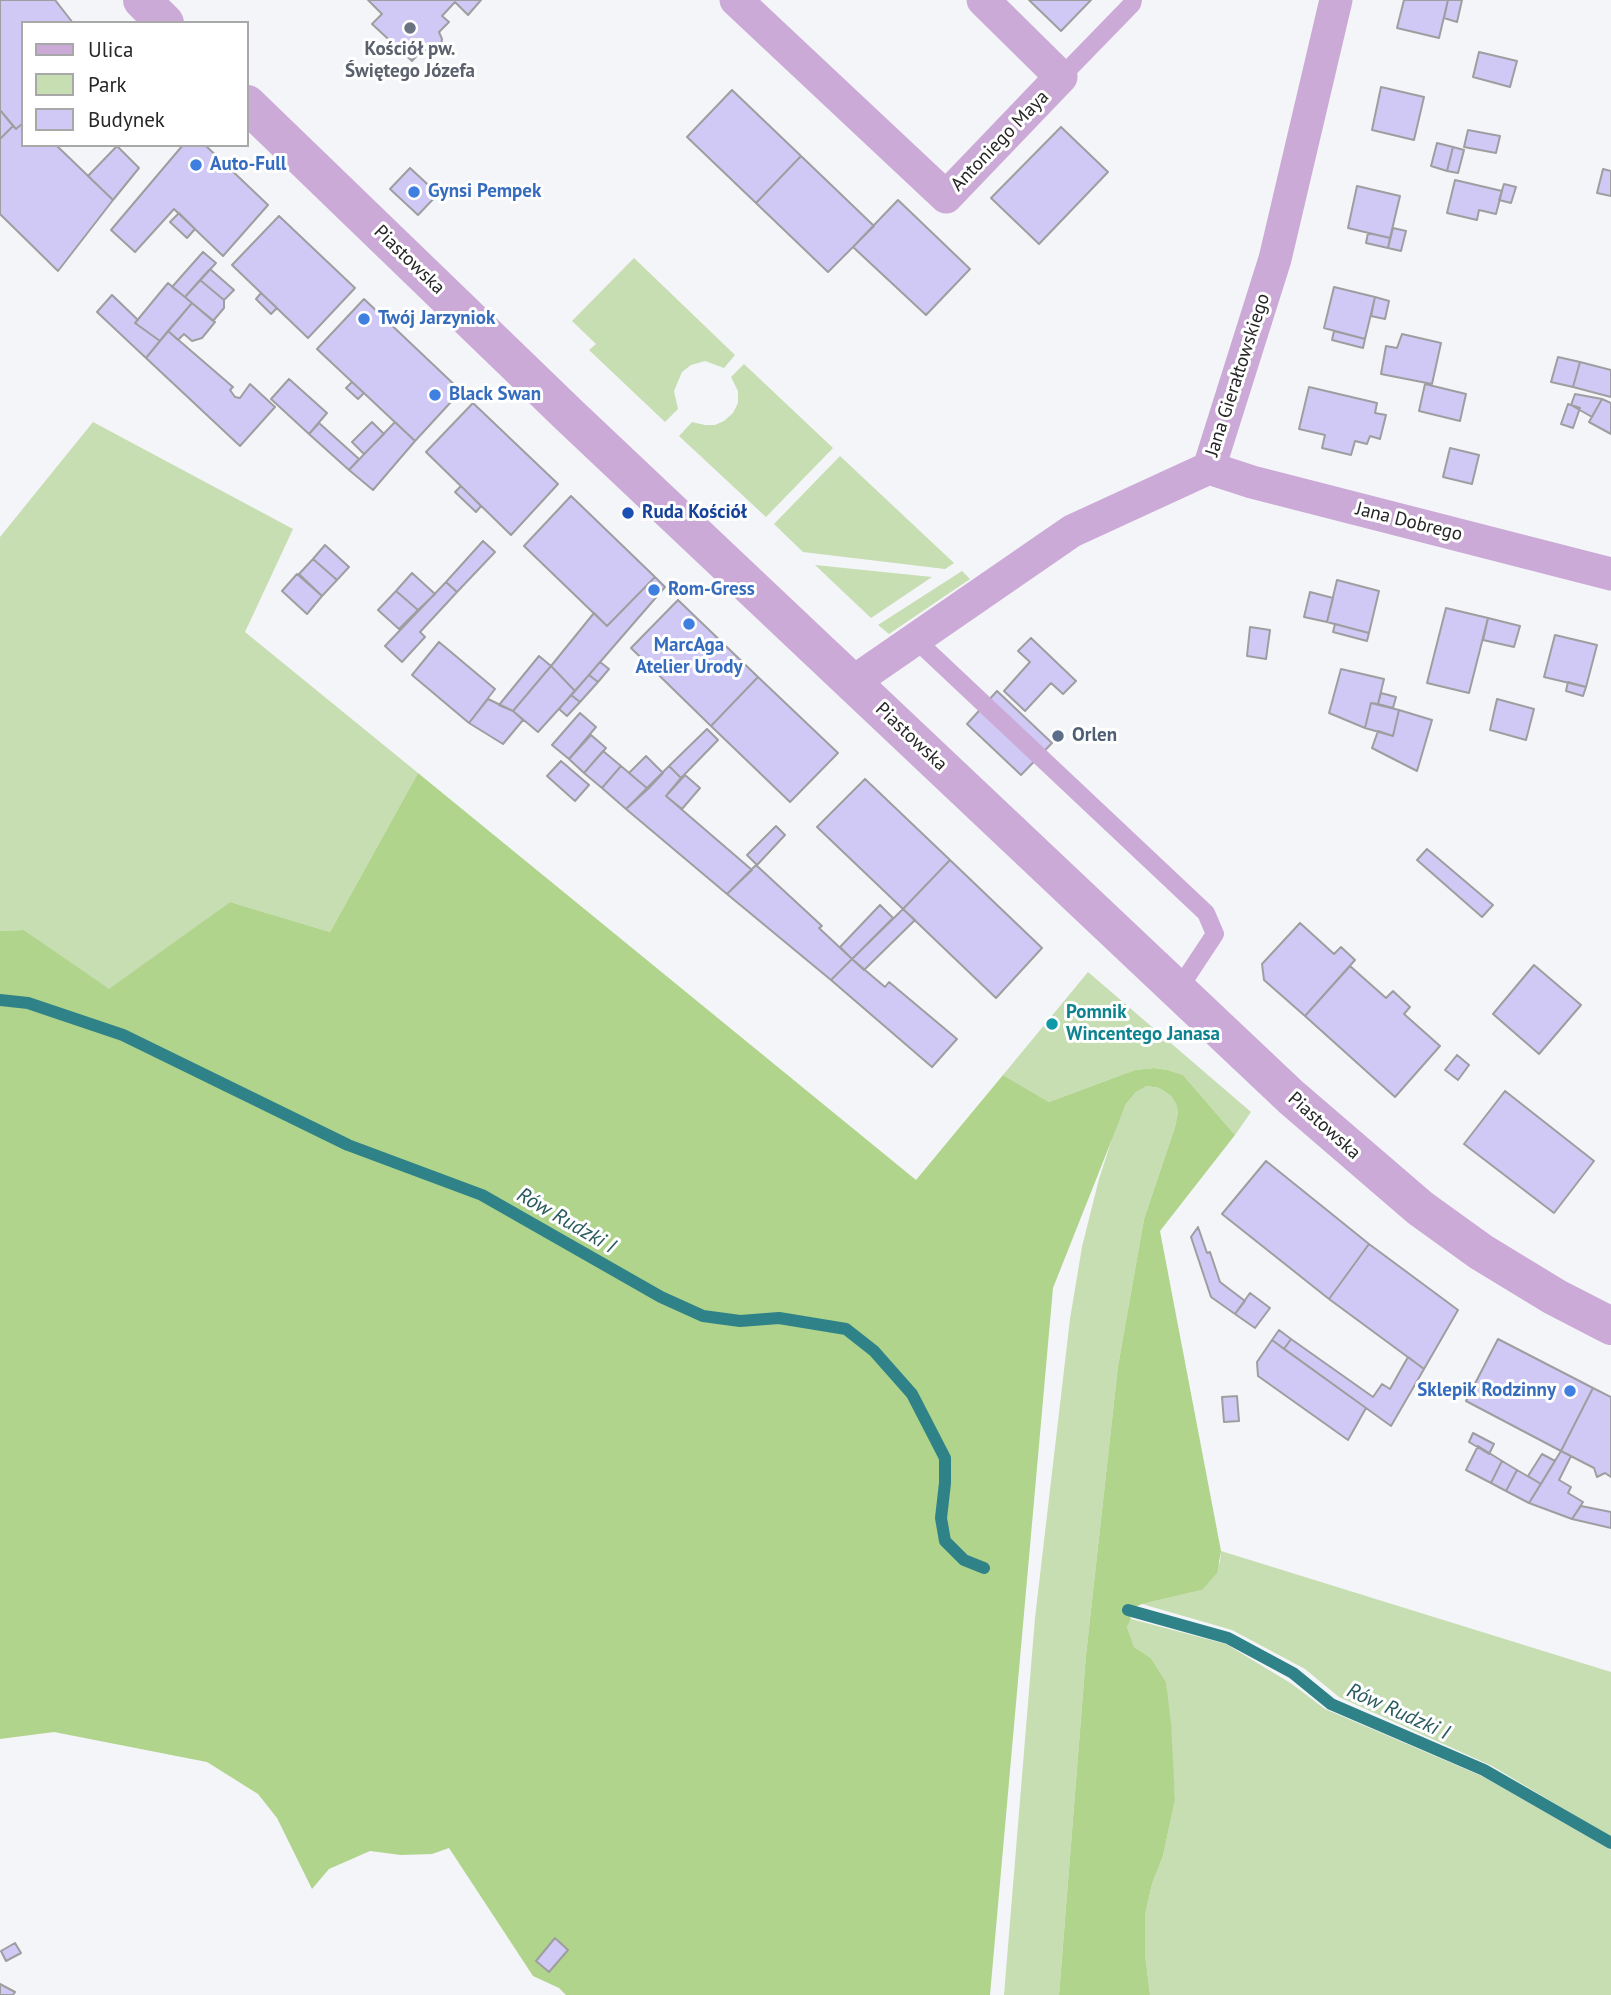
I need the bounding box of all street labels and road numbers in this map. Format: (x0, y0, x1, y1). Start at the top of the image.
street label: Antoniego Maya (946, 86, 1054, 196)
street label: Piastowska (369, 221, 449, 299)
street label: Jana Gierałtowskiego (1201, 291, 1275, 459)
street label: Jana Dobrego (1353, 498, 1465, 546)
street label: Piastowska (870, 698, 952, 776)
street label: Piastowska (1283, 1087, 1365, 1165)

